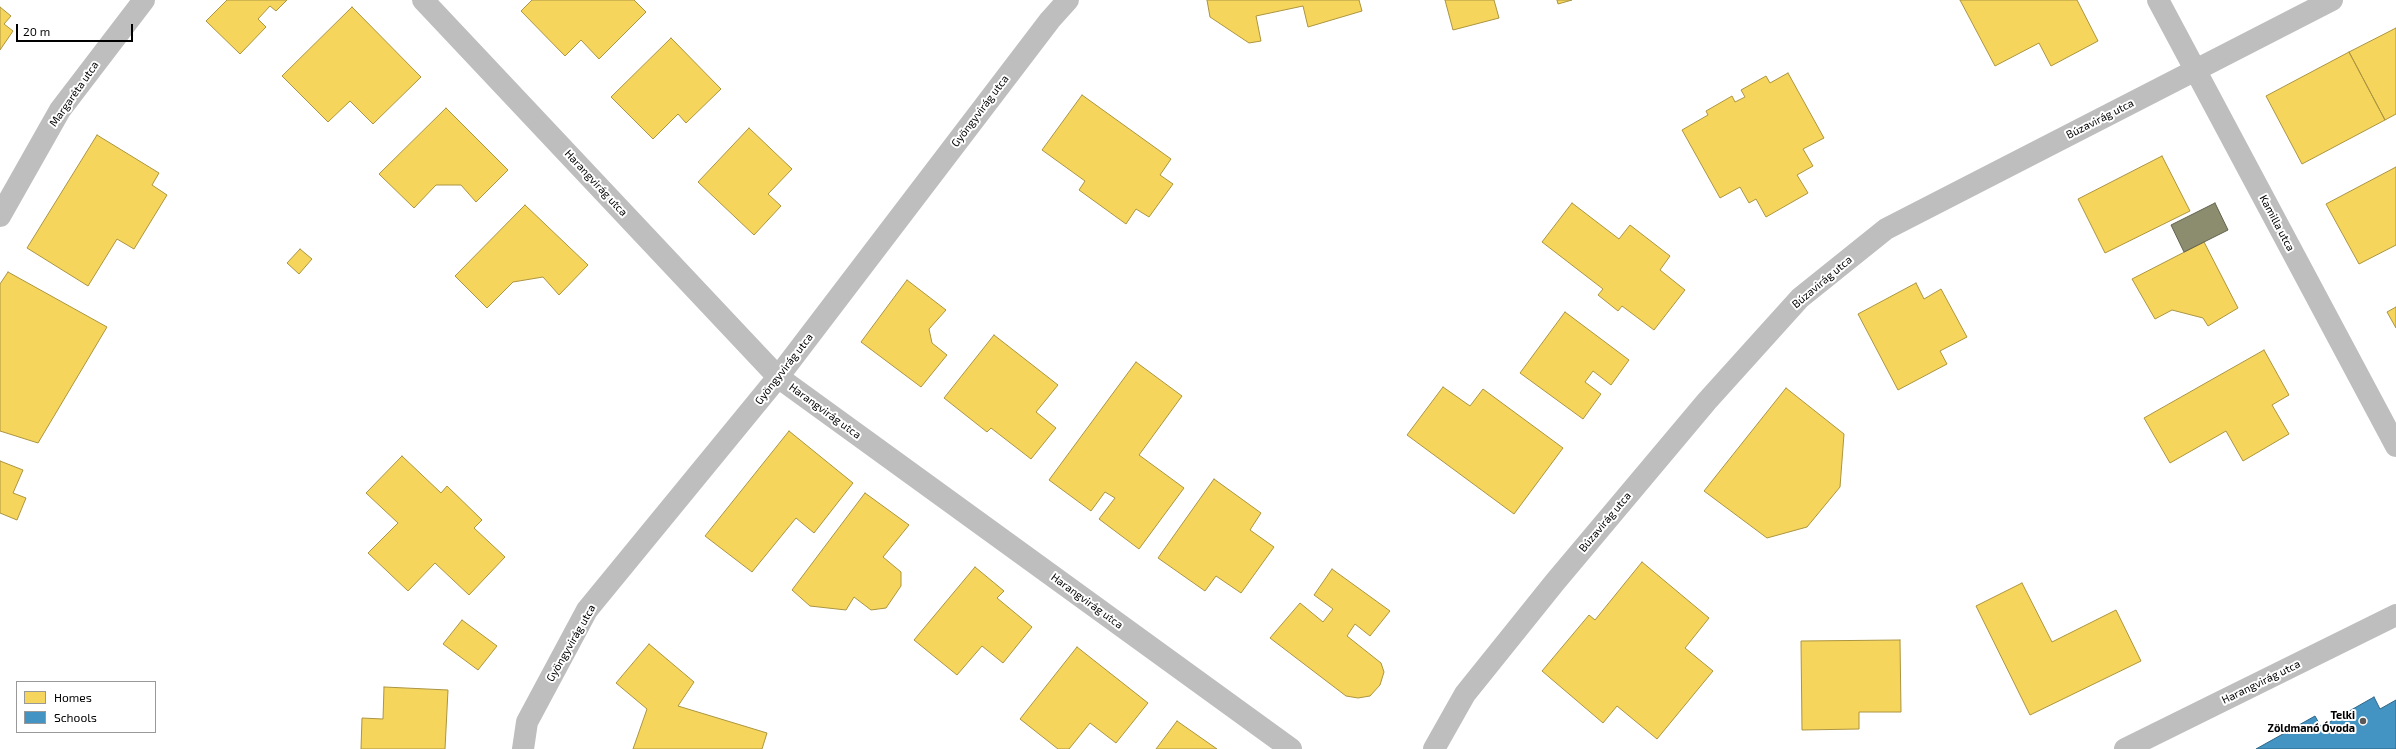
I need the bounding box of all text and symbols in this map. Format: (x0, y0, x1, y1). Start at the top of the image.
scale bar (18, 16, 135, 42)
text: 20 m (23, 24, 50, 38)
street label: Margaréta utca (47, 59, 101, 129)
street label: Gyöngyvirág utca (949, 72, 1011, 150)
street label: Búzavirág utca (2064, 96, 2136, 142)
street label: Harangvirág utca (562, 147, 630, 219)
street label: Kamilla utca (2257, 193, 2297, 253)
street label: Búzavirág utca (1789, 253, 1855, 311)
street label: Gyöngyvirág utca (752, 331, 816, 407)
street label: Harangvirág utca (786, 380, 864, 442)
street label: Búzavirág utca (1576, 489, 1634, 555)
street label: Harangvirág utca (1048, 570, 1126, 632)
street label: Gyöngyvirág utca (544, 602, 598, 684)
street label: Harangvirág utca (2220, 657, 2302, 707)
legend (16, 681, 156, 733)
text: Homes (54, 690, 92, 704)
place label: Telki Zöldmanó Óvoda (2267, 708, 2355, 734)
text: Schools (54, 710, 97, 724)
marker: Telki Zöldmanó Óvoda (2358, 716, 2368, 726)

